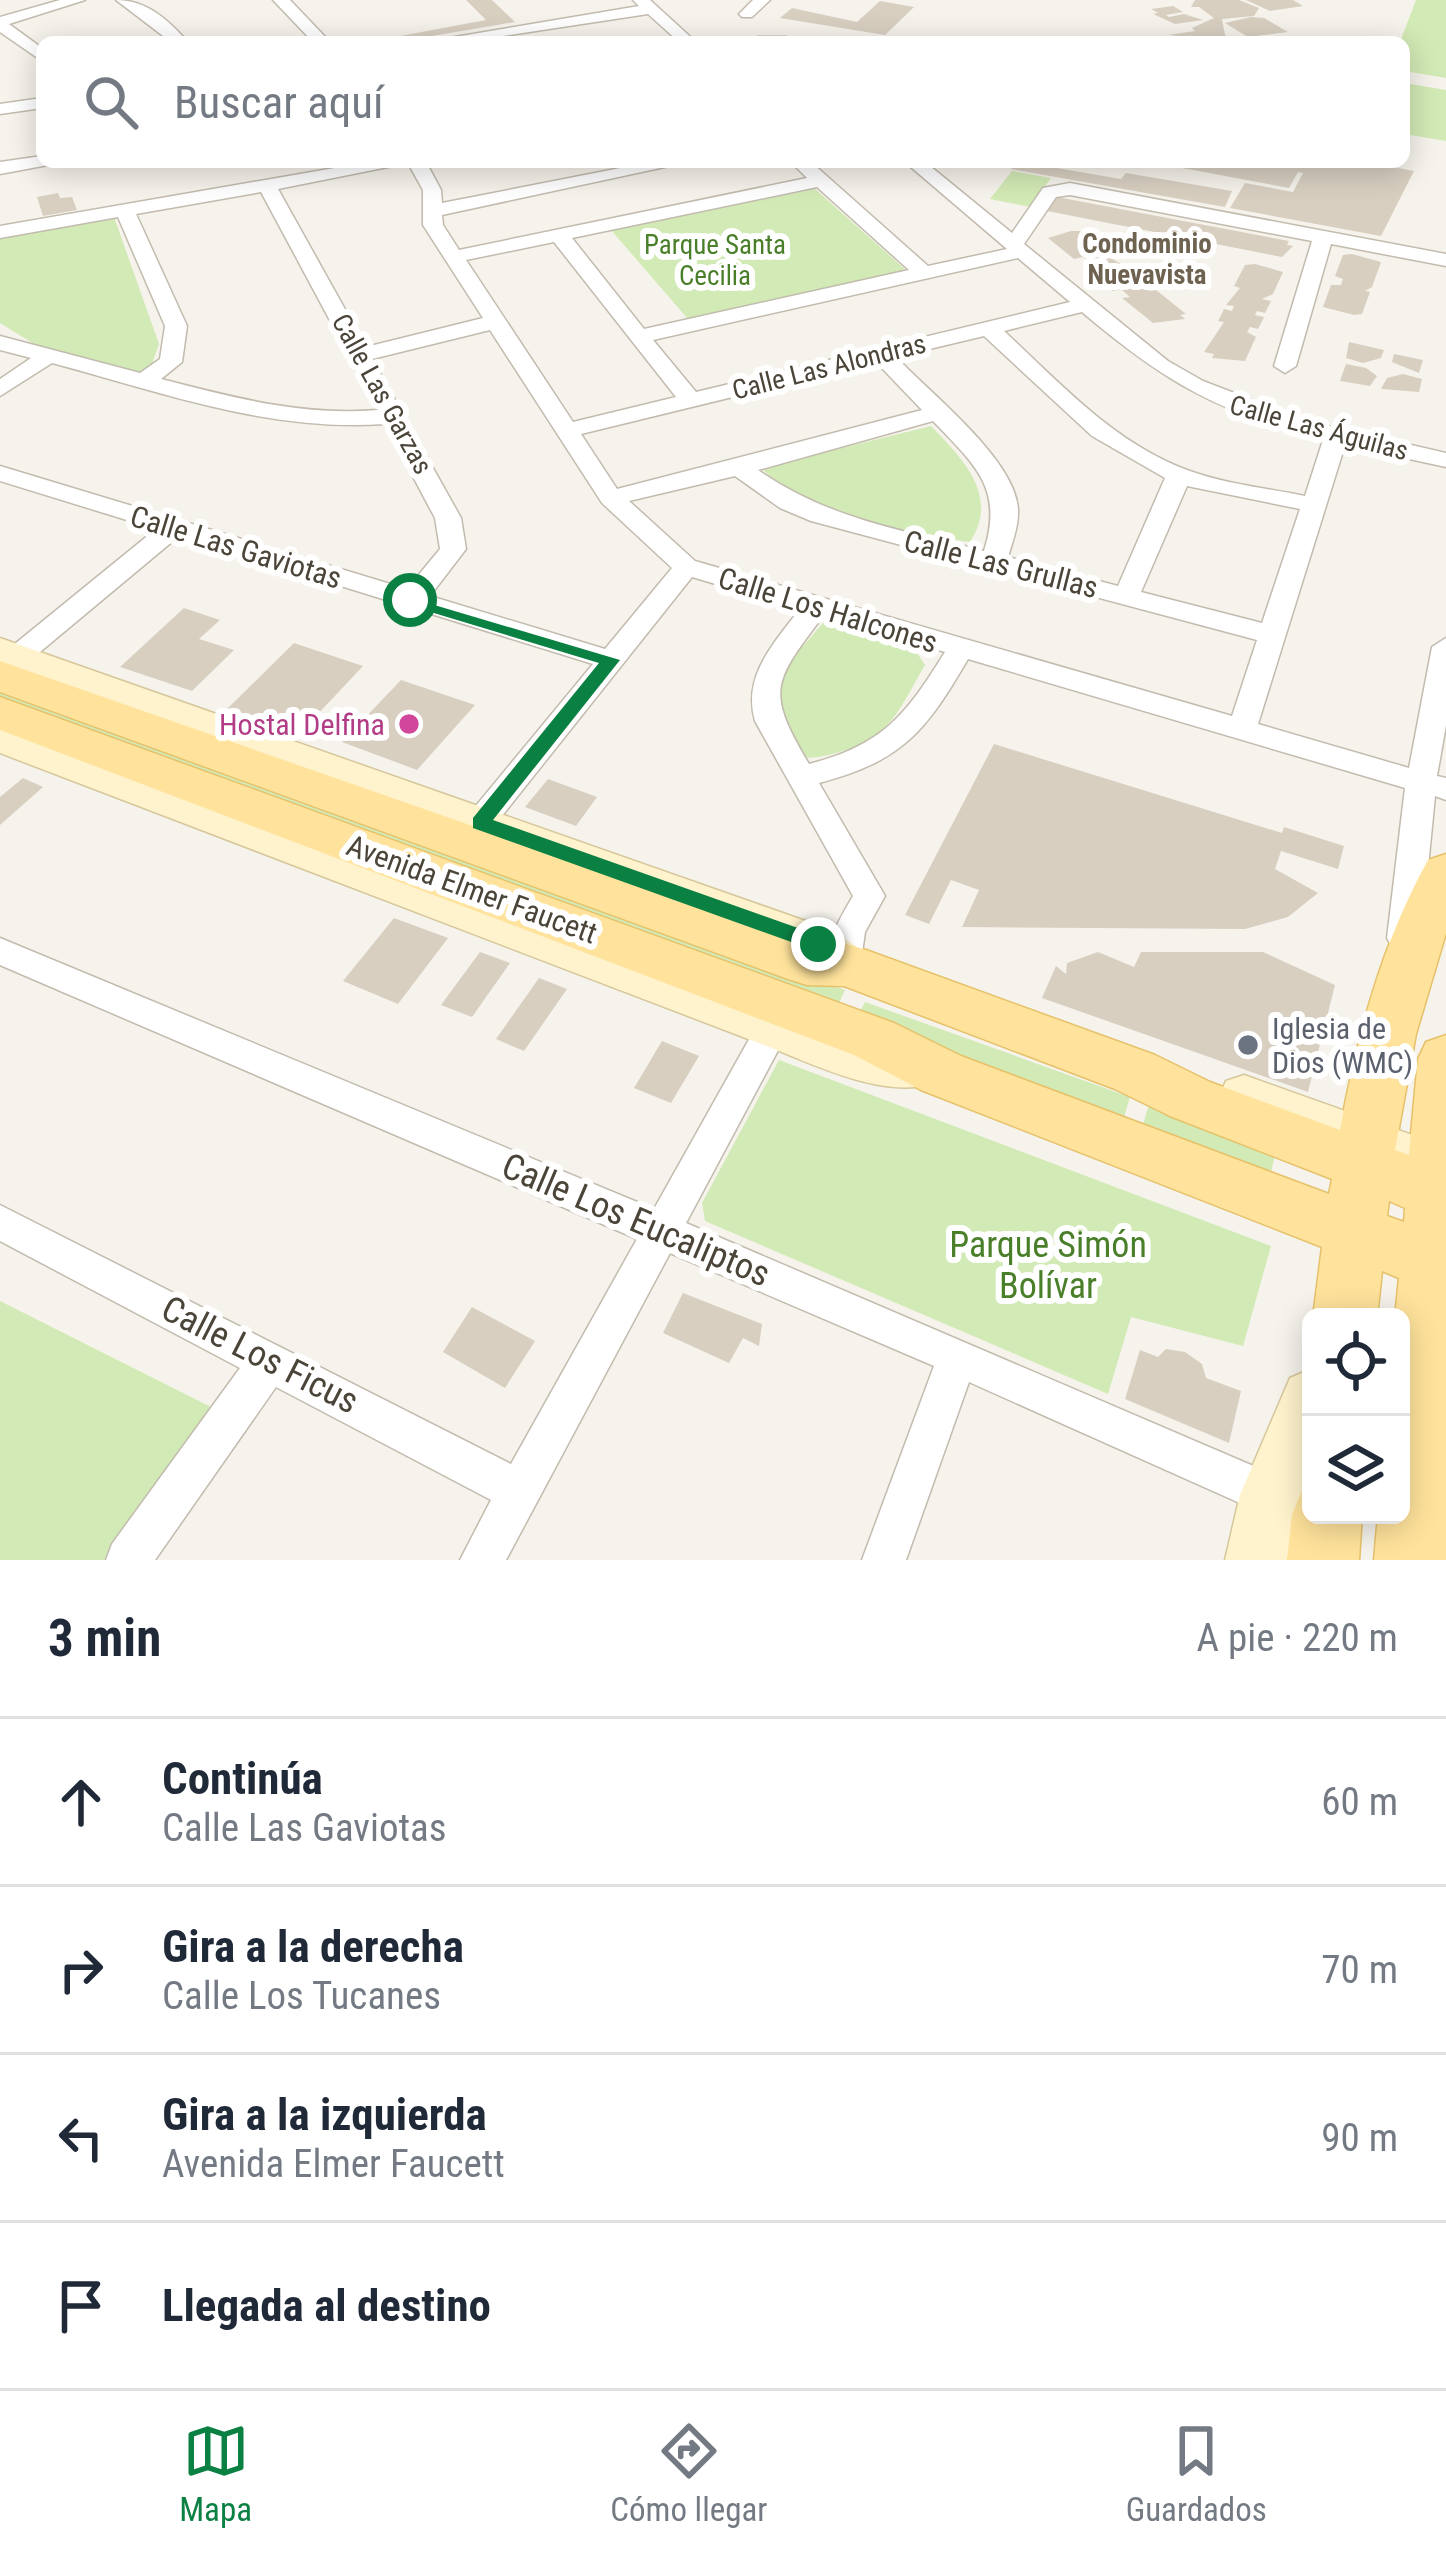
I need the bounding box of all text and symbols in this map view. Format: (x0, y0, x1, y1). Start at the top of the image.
search box (36, 36, 1410, 168)
icon: search (78, 69, 144, 135)
text: Buscar aquí (174, 76, 384, 129)
district label: Condominio Nuevavista (1082, 228, 1212, 291)
park label: Parque Santa Cecilia (644, 229, 786, 292)
street label: Calle Las Garzas (325, 308, 439, 480)
street label: Calle Las Alondras (729, 327, 929, 407)
street label: Calle Las Águilas (1226, 389, 1412, 467)
street label: Calle Las Gaviotas (126, 498, 346, 596)
street label: Calle Las Grullas (900, 523, 1102, 605)
street label: Calle Los Halcones (714, 560, 942, 660)
route start (383, 573, 437, 627)
place label: Hostal Delfina (219, 707, 385, 742)
marker: Hostal Delfina (396, 711, 422, 737)
street label: Avenida Elmer Faucett (342, 827, 602, 951)
route end (791, 917, 845, 971)
place label: Iglesia de Dios (WMC) (1272, 1011, 1413, 1080)
marker: Iglesia de Dios (WMC) (1235, 1032, 1261, 1058)
street label: Calle Los Eucaliptos (496, 1145, 776, 1295)
park label: Parque Simón Bolívar (949, 1224, 1147, 1307)
street label: Calle Los Ficus (155, 1287, 365, 1423)
map controls (1302, 1308, 1410, 1524)
button: locate (1302, 1308, 1410, 1416)
button: layers (1302, 1416, 1410, 1524)
text: 3 min (48, 1609, 161, 1668)
text: A pie · 220 m (1197, 1615, 1398, 1661)
text: Continúa (162, 1752, 323, 1805)
icon: ahead (48, 1769, 114, 1835)
text: 60 m (1321, 1779, 1398, 1825)
text: Calle Las Gaviotas (162, 1805, 447, 1851)
text: Gira a la derecha (162, 1920, 464, 1973)
icon: right (48, 1937, 114, 2003)
text: 70 m (1321, 1947, 1398, 1993)
text: Calle Los Tucanes (162, 1973, 441, 2019)
text: Gira a la izquierda (162, 2088, 487, 2141)
icon: left (48, 2105, 114, 2171)
text: 90 m (1321, 2115, 1398, 2161)
text: Avenida Elmer Faucett (162, 2141, 505, 2187)
icon: arrive (48, 2273, 114, 2339)
text: Llegada al destino (162, 2279, 491, 2332)
tab: Mapa (179, 2418, 252, 2529)
tab: Cómo llegar (610, 2418, 767, 2529)
tab: Guardados (1126, 2418, 1267, 2529)

